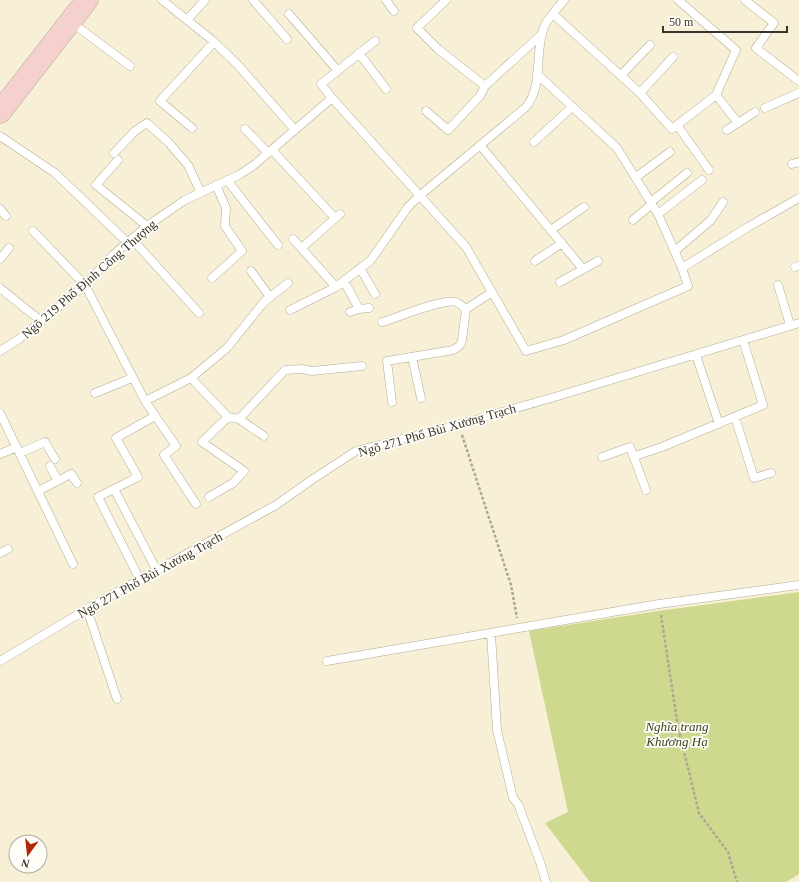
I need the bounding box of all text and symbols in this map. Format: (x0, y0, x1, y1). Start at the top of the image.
scale bar (663, 8, 787, 34)
text: 50 m (669, 15, 694, 29)
street label: Ngõ 219 Phố Định Công Thượng (19, 216, 160, 342)
street label: Ngõ 271 Phố Bùi Xương Trạch (357, 400, 518, 460)
street label: Ngõ 271 Phố Bùi Xương Trạch (75, 529, 225, 621)
park label: Nghĩa trang Khương Hạ (644, 719, 709, 749)
north arrow (8, 834, 48, 874)
text: N (20, 857, 31, 870)

